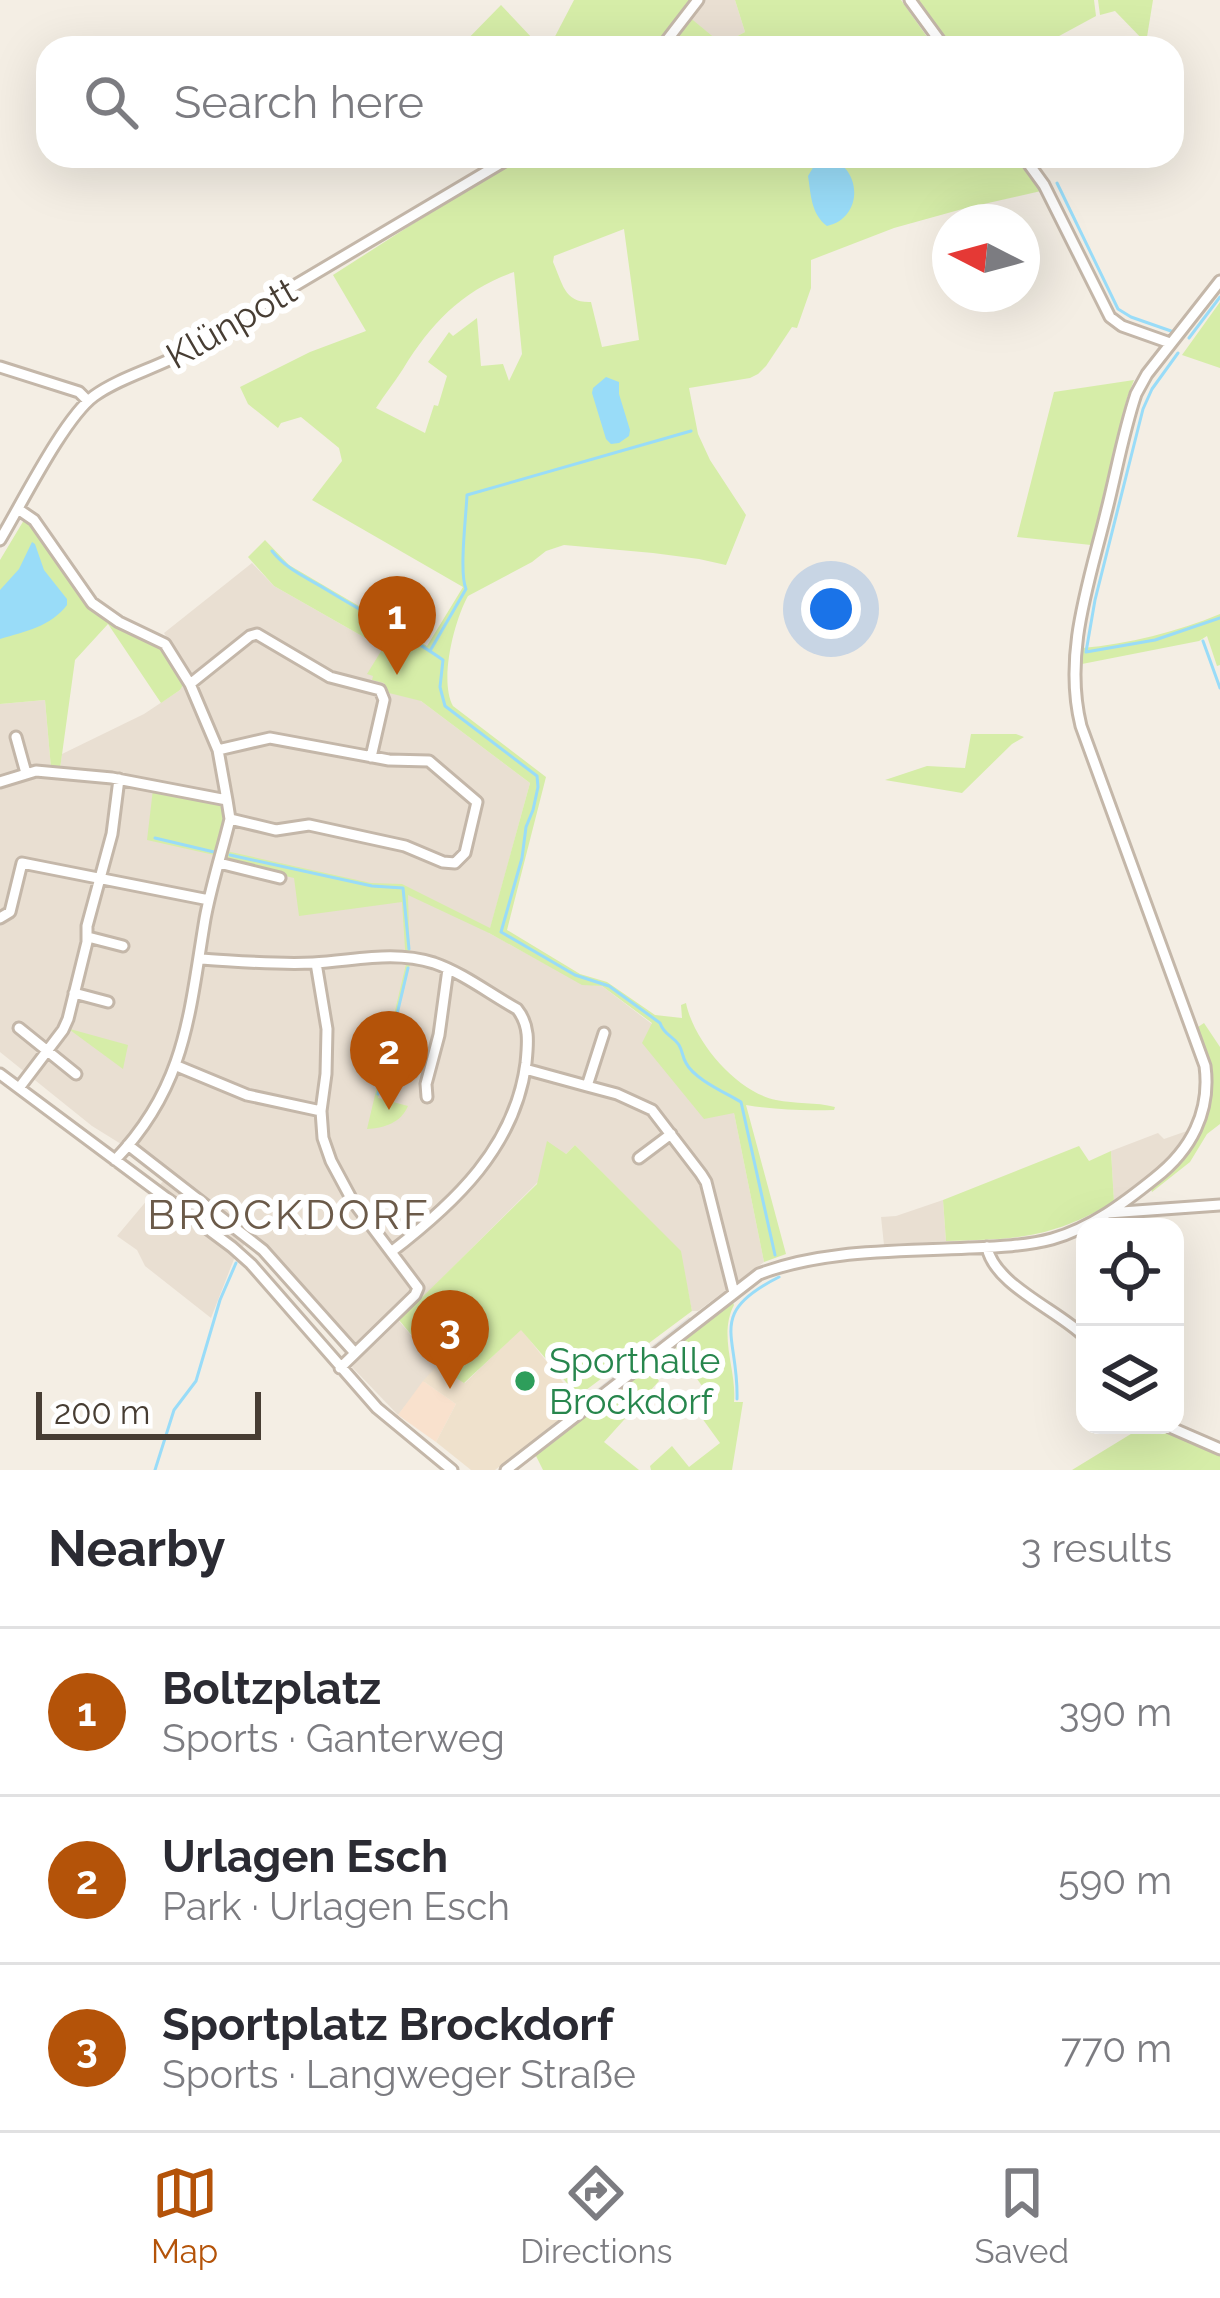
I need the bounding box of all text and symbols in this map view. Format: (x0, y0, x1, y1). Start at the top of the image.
search box (36, 36, 1184, 168)
icon: search (78, 69, 144, 135)
text: Search here (174, 76, 424, 129)
north arrow (932, 204, 1040, 312)
street label: Klünpott (159, 269, 303, 377)
pin: 1 (358, 576, 436, 675)
your location (801, 579, 861, 639)
pin: 2 (350, 1011, 428, 1110)
district label: BROCKDORF (147, 1190, 431, 1239)
map controls (1076, 1218, 1184, 1434)
button: locate (1076, 1218, 1184, 1326)
pin: 3 (411, 1290, 489, 1389)
button: layers (1076, 1326, 1184, 1434)
place label: Sporthalle Brockdorf (549, 1339, 721, 1422)
marker: Sporthalle Brockdorf (512, 1368, 538, 1394)
scale bar (36, 1386, 261, 1439)
text: 200 m (54, 1393, 150, 1432)
text: Nearby (48, 1518, 225, 1578)
text: 3 results (1021, 1525, 1172, 1571)
text: Boltzplatz (162, 1662, 381, 1715)
text: 1 (77, 1689, 97, 1735)
text: 390 m (1059, 1689, 1172, 1735)
text: Sports · Ganterweg (162, 1715, 505, 1761)
text: Urlagen Esch (162, 1830, 448, 1883)
text: 2 (76, 1857, 98, 1903)
text: 590 m (1058, 1857, 1172, 1903)
text: Park · Urlagen Esch (162, 1883, 510, 1929)
text: Sportplatz Brockdorf (162, 1998, 613, 2051)
text: 3 (76, 2025, 98, 2071)
text: 770 m (1061, 2025, 1172, 2071)
text: Sports · Langweger Straße (162, 2051, 636, 2097)
tab: Map (151, 2160, 218, 2271)
tab: Directions (520, 2160, 673, 2271)
tab: Saved (975, 2160, 1069, 2271)

